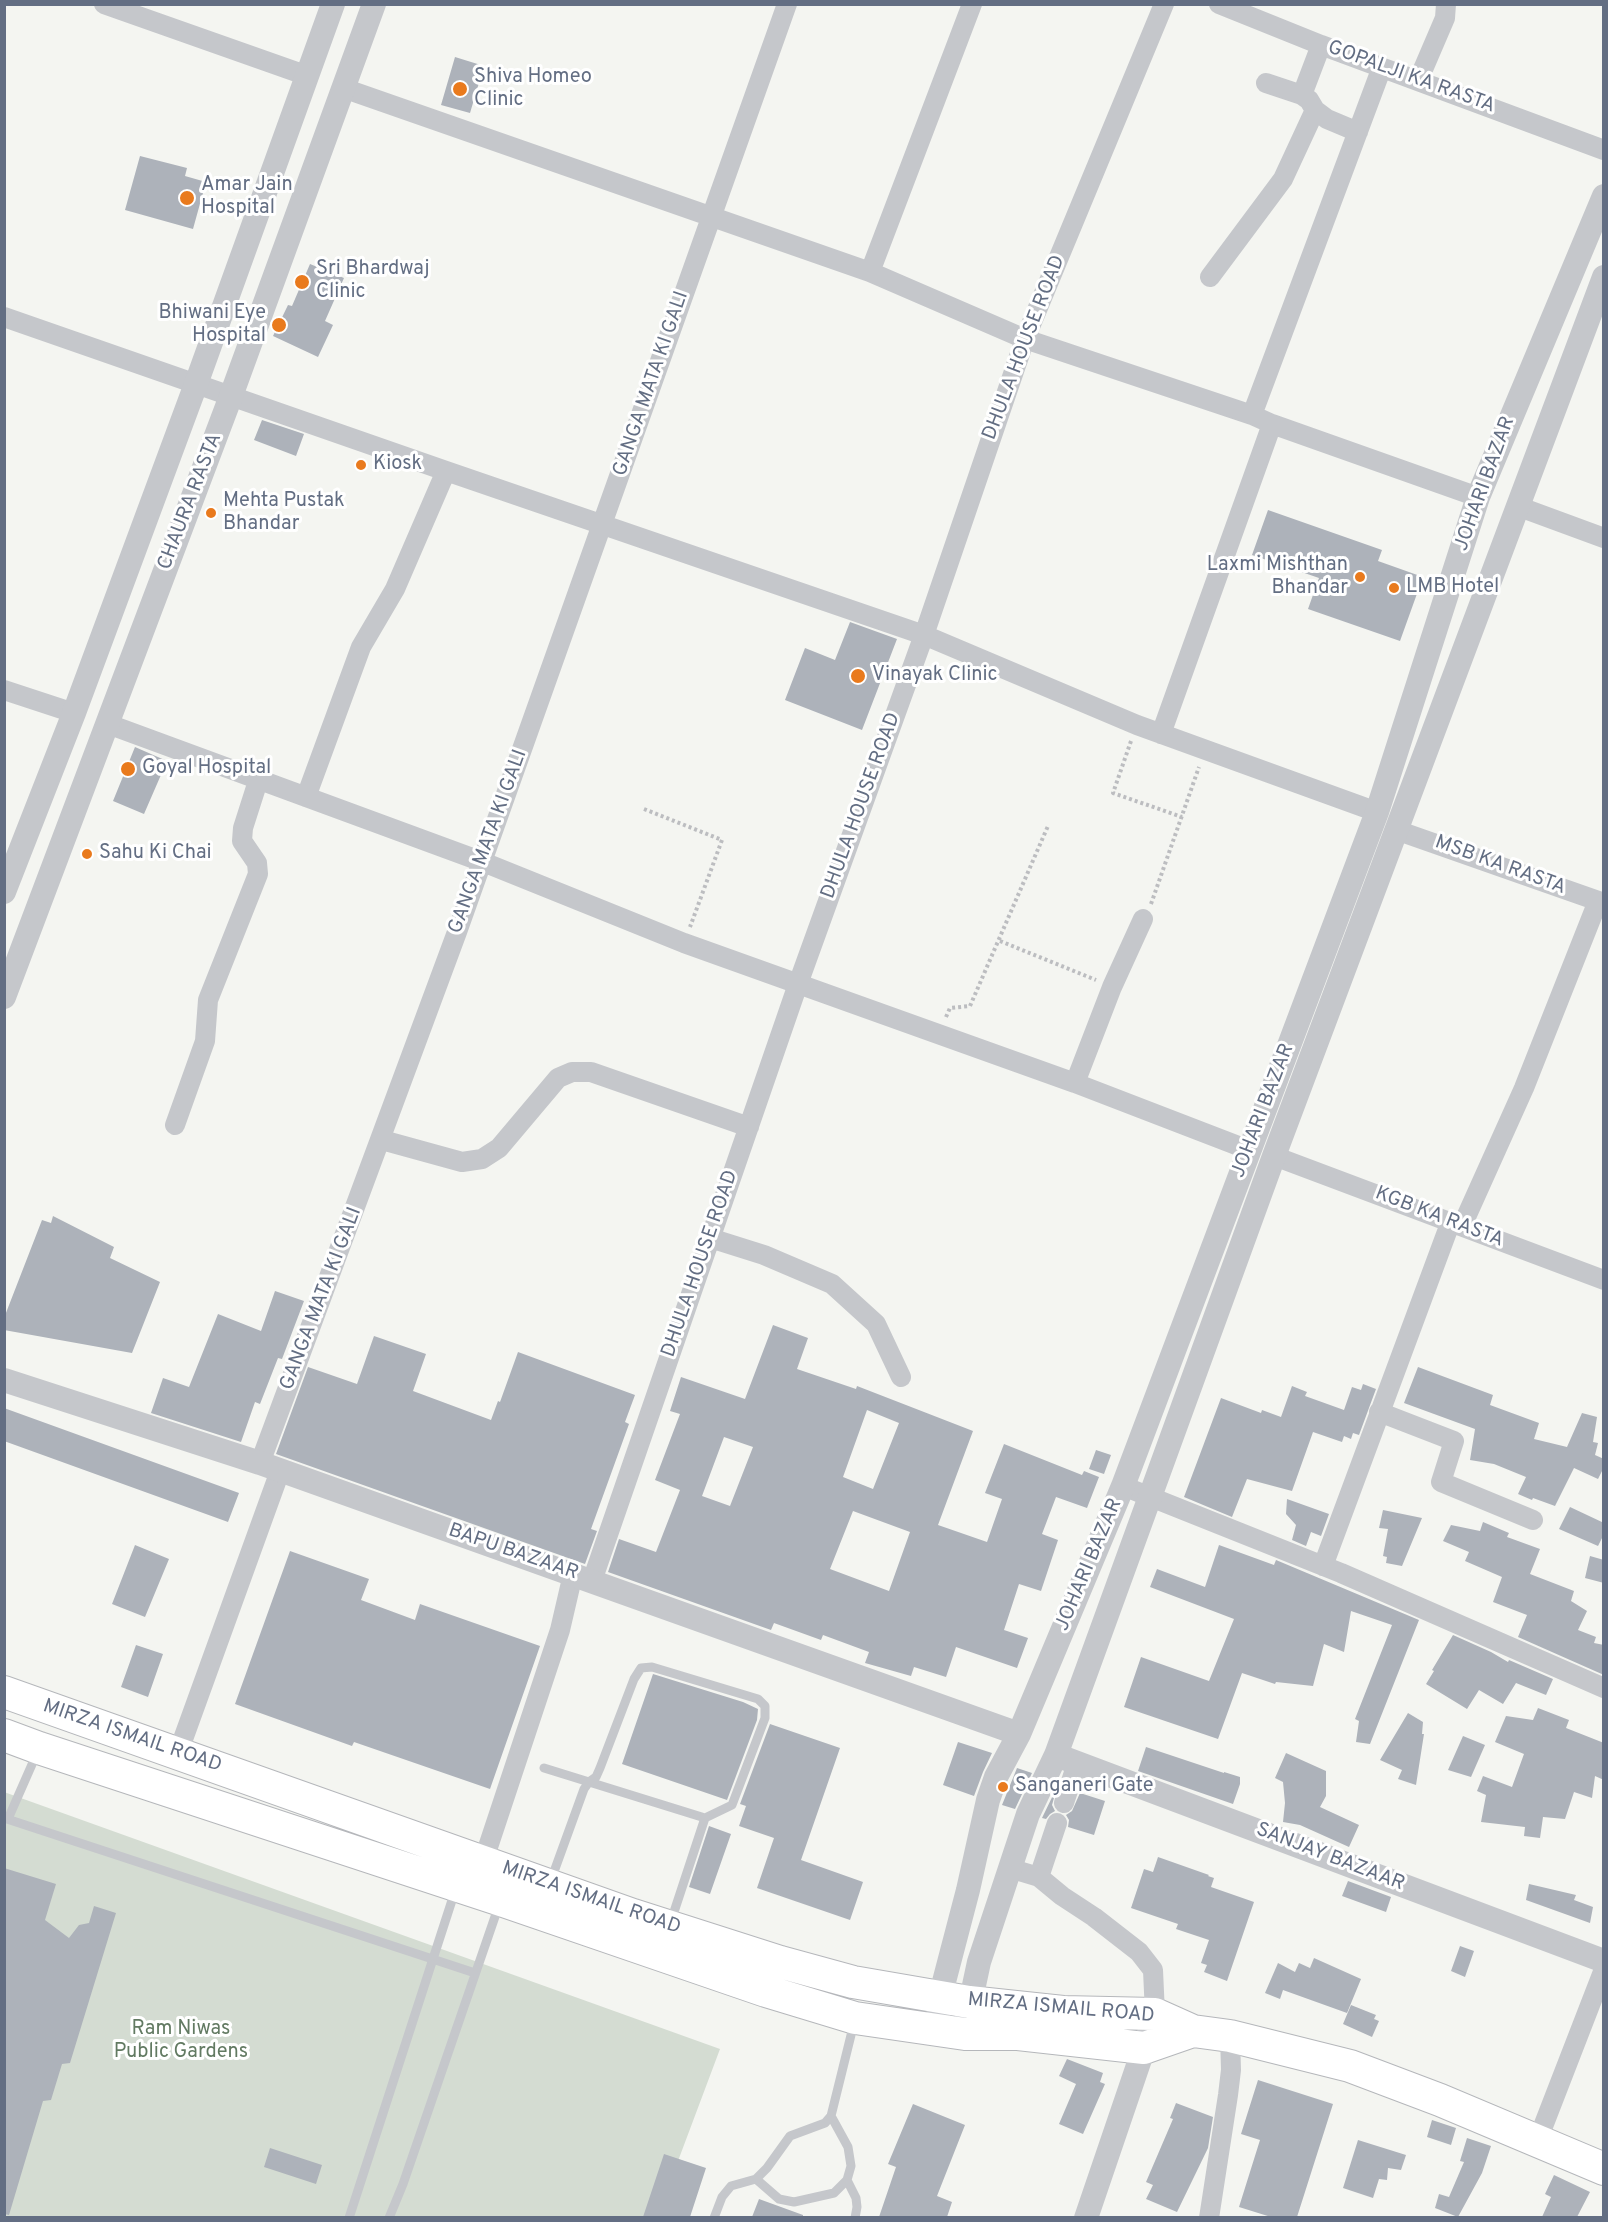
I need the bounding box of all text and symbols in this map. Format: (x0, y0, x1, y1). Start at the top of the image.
street label: GOPALJI KA RASTA (1324, 37, 1498, 119)
place label: Shiva Homeo Clinic (474, 66, 592, 113)
marker: Shiva Homeo Clinic (451, 80, 469, 98)
place label: Amar Jain Hospital (201, 174, 293, 221)
marker: Amar Jain Hospital (178, 189, 196, 207)
street label: DHULA HOUSE ROAD (979, 252, 1071, 444)
place label: Sri Bhardwaj Clinic (316, 258, 430, 305)
marker: Sri Bhardwaj Clinic (293, 273, 311, 291)
street label: GANGA MATA KI GALI (609, 288, 695, 480)
place label: Bhiwani Eye Hospital (158, 302, 266, 349)
marker: Bhiwani Eye Hospital (270, 316, 288, 334)
street label: JOHARI BAZAR (1451, 413, 1521, 555)
street label: CHAURA RASTA (154, 430, 228, 574)
place label: Kiosk (373, 453, 422, 477)
marker: Kiosk (354, 458, 368, 472)
place label: Mehta Pustak Bhandar (223, 490, 345, 537)
marker: Mehta Pustak Bhandar (204, 506, 218, 520)
place label: Laxmi Mishthan Bhandar (1207, 554, 1348, 601)
marker: Laxmi Mishthan Bhandar (1353, 570, 1367, 584)
place label: LMB Hotel (1406, 576, 1499, 600)
marker: LMB Hotel (1387, 581, 1401, 595)
place label: Vinayak Clinic (872, 664, 998, 688)
marker: Vinayak Clinic (849, 667, 867, 685)
street label: DHULA HOUSE ROAD (817, 710, 907, 902)
street label: GANGA MATA KI GALI (445, 747, 533, 937)
place label: Goyal Hospital (142, 757, 271, 781)
marker: Goyal Hospital (119, 760, 137, 778)
street label: MSB KA RASTA (1431, 831, 1569, 901)
place label: Sahu Ki Chai (99, 842, 212, 866)
marker: Sahu Ki Chai (80, 847, 94, 861)
street label: JOHARI BAZAR (1227, 1041, 1301, 1181)
street label: DHULA HOUSE ROAD (658, 1167, 744, 1361)
street label: KGB KA RASTA (1371, 1182, 1507, 1254)
street label: GANGA MATA KI GALI (276, 1204, 368, 1394)
street label: JOHARI BAZAR (1051, 1495, 1129, 1635)
street label: BAPU BAZAAR (445, 1520, 581, 1586)
street label: MIRZA ISMAIL ROAD (39, 1695, 225, 1779)
place label: Sanganeri Gate (1015, 1775, 1154, 1799)
marker: Sanganeri Gate (996, 1780, 1010, 1794)
street label: SANJAY BAZAAR (1252, 1819, 1408, 1897)
street label: MIRZA ISMAIL ROAD (498, 1857, 684, 1941)
street label: MIRZA ISMAIL ROAD (966, 1989, 1156, 2029)
park label: Ram Niwas Public Gardens (114, 2018, 248, 2065)

